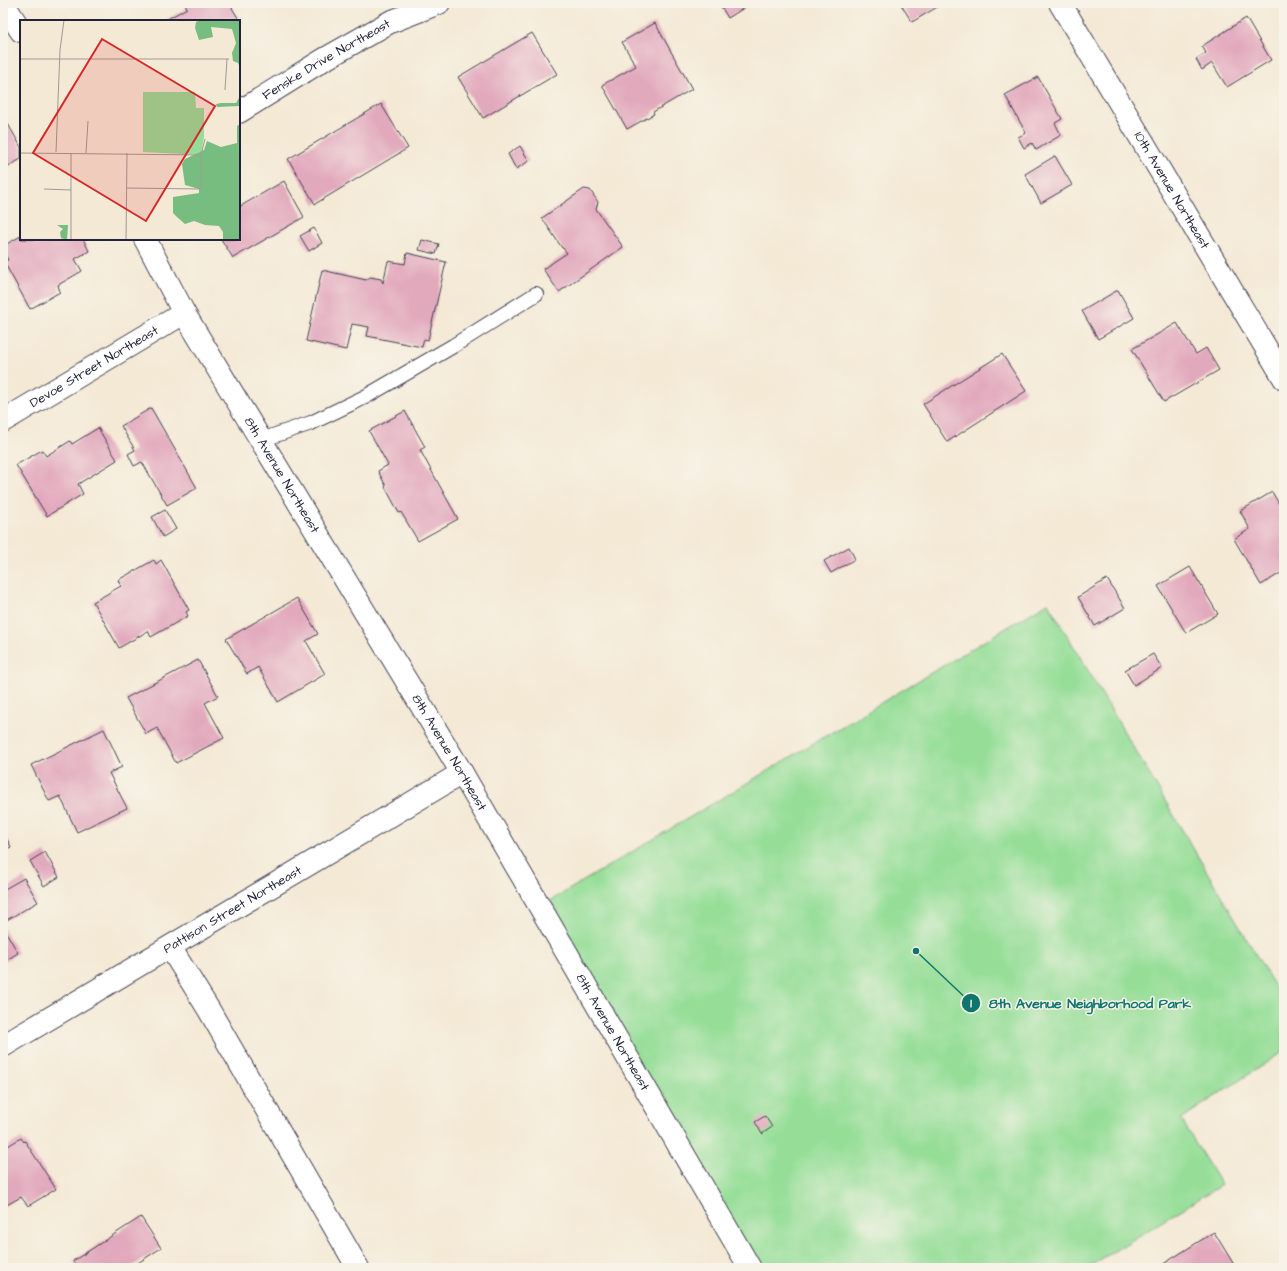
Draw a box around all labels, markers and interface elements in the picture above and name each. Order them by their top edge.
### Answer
street label: Fenske Drive Northeast [259,14,394,104]
inset map [20,20,240,240]
street label: 10th Avenue Northeast [1130,128,1214,253]
street label: Devoe Street Northeast [26,321,162,412]
street label: 8th Avenue Northeast [240,414,324,537]
street label: 8th Avenue Northeast [408,691,491,815]
street label: Pattison Street Northeast [160,861,306,958]
street label: 8th Avenue Northeast [572,970,654,1095]
callout: 8th Avenue Neighborhood Park [961,990,1199,1016]
text: 8th Avenue Neighborhood Park [989,994,1192,1015]
text: 1 [970,995,972,1012]

